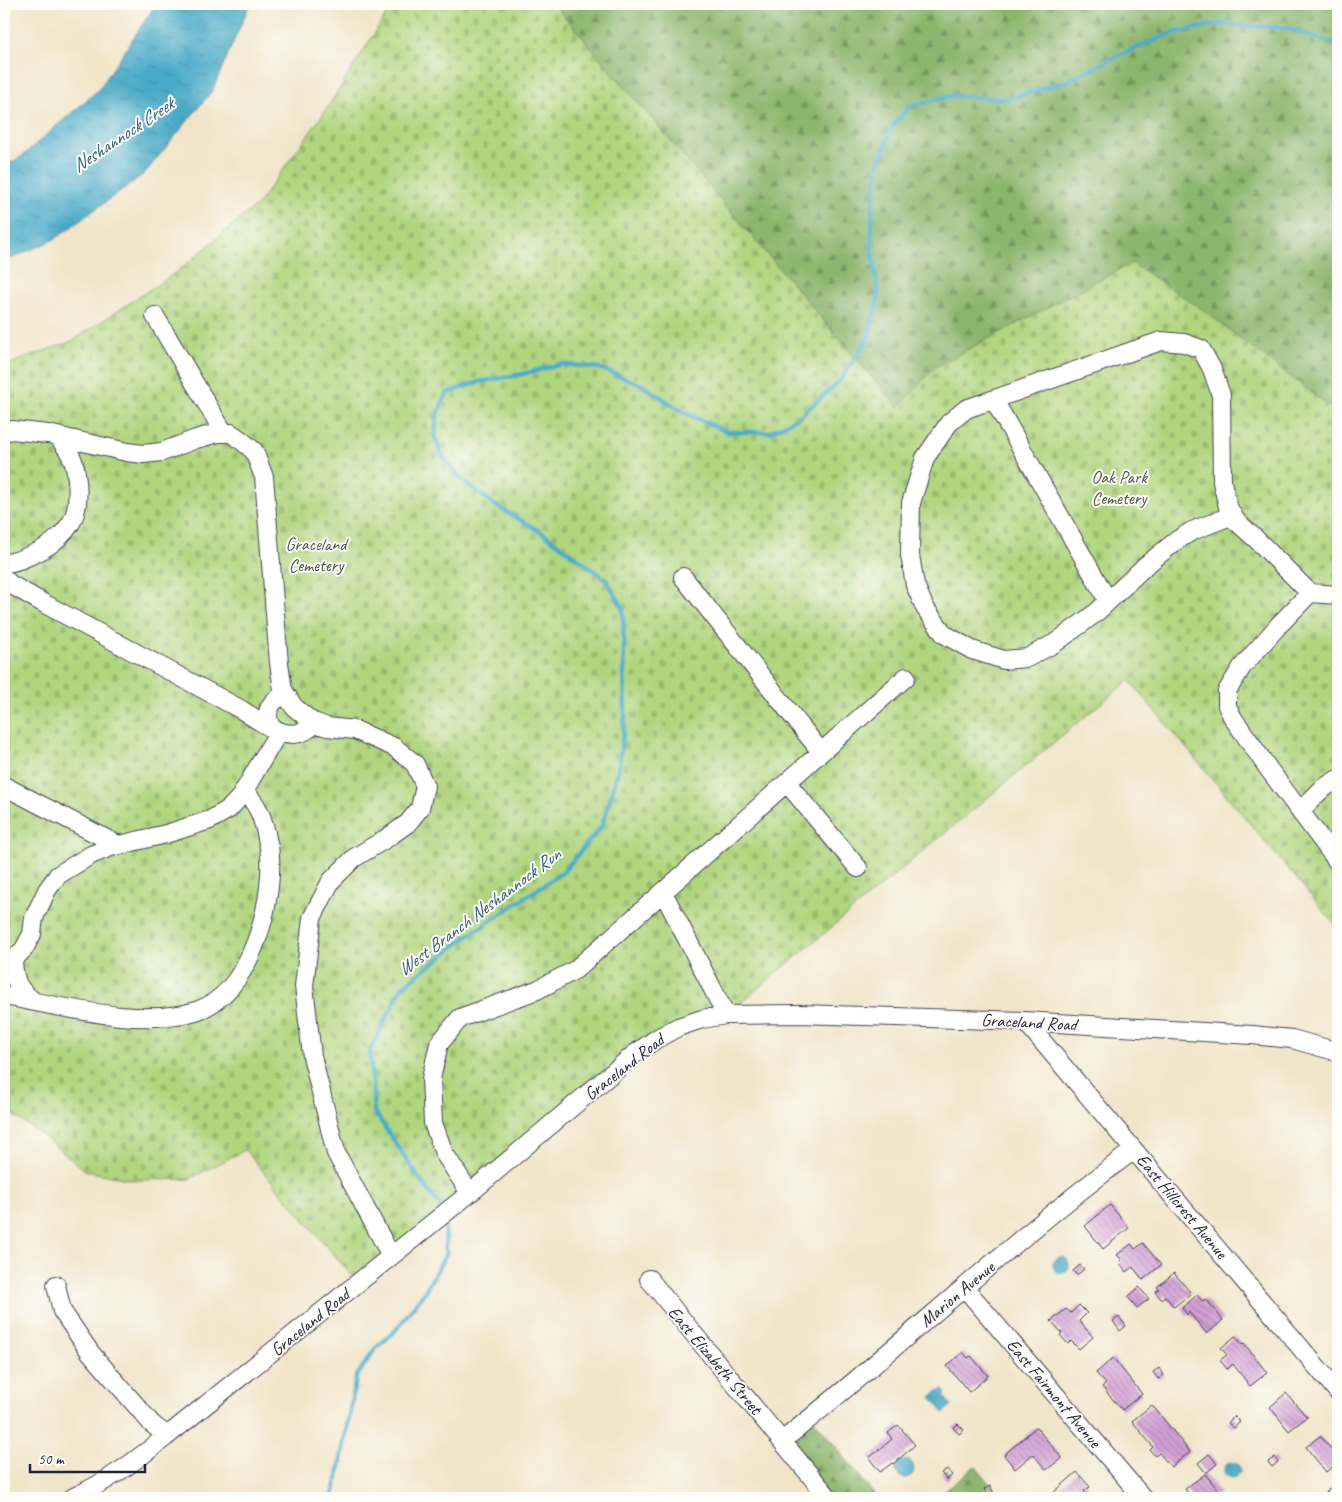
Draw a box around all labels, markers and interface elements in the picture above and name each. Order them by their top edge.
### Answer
water label: Neshannock Creek [68,90,181,178]
park label: Oak Park Cemetery [1091,466,1148,509]
park label: Graceland Cemetery [286,533,349,576]
water label: West Branch Neshannock Run [393,842,567,981]
street label: Graceland Road [981,1009,1080,1036]
street label: Graceland Road [580,1027,671,1105]
street label: East Hillcrest Avenue [1132,1149,1233,1264]
street label: Marion Avenue [915,1256,1000,1332]
street label: Graceland Road [266,1282,356,1361]
street label: East Elizabeth Street [663,1302,768,1420]
street label: East Fairmont Avenue [1002,1334,1107,1453]
scale bar [30,1442,145,1474]
text: 50 m [38,1450,65,1469]

